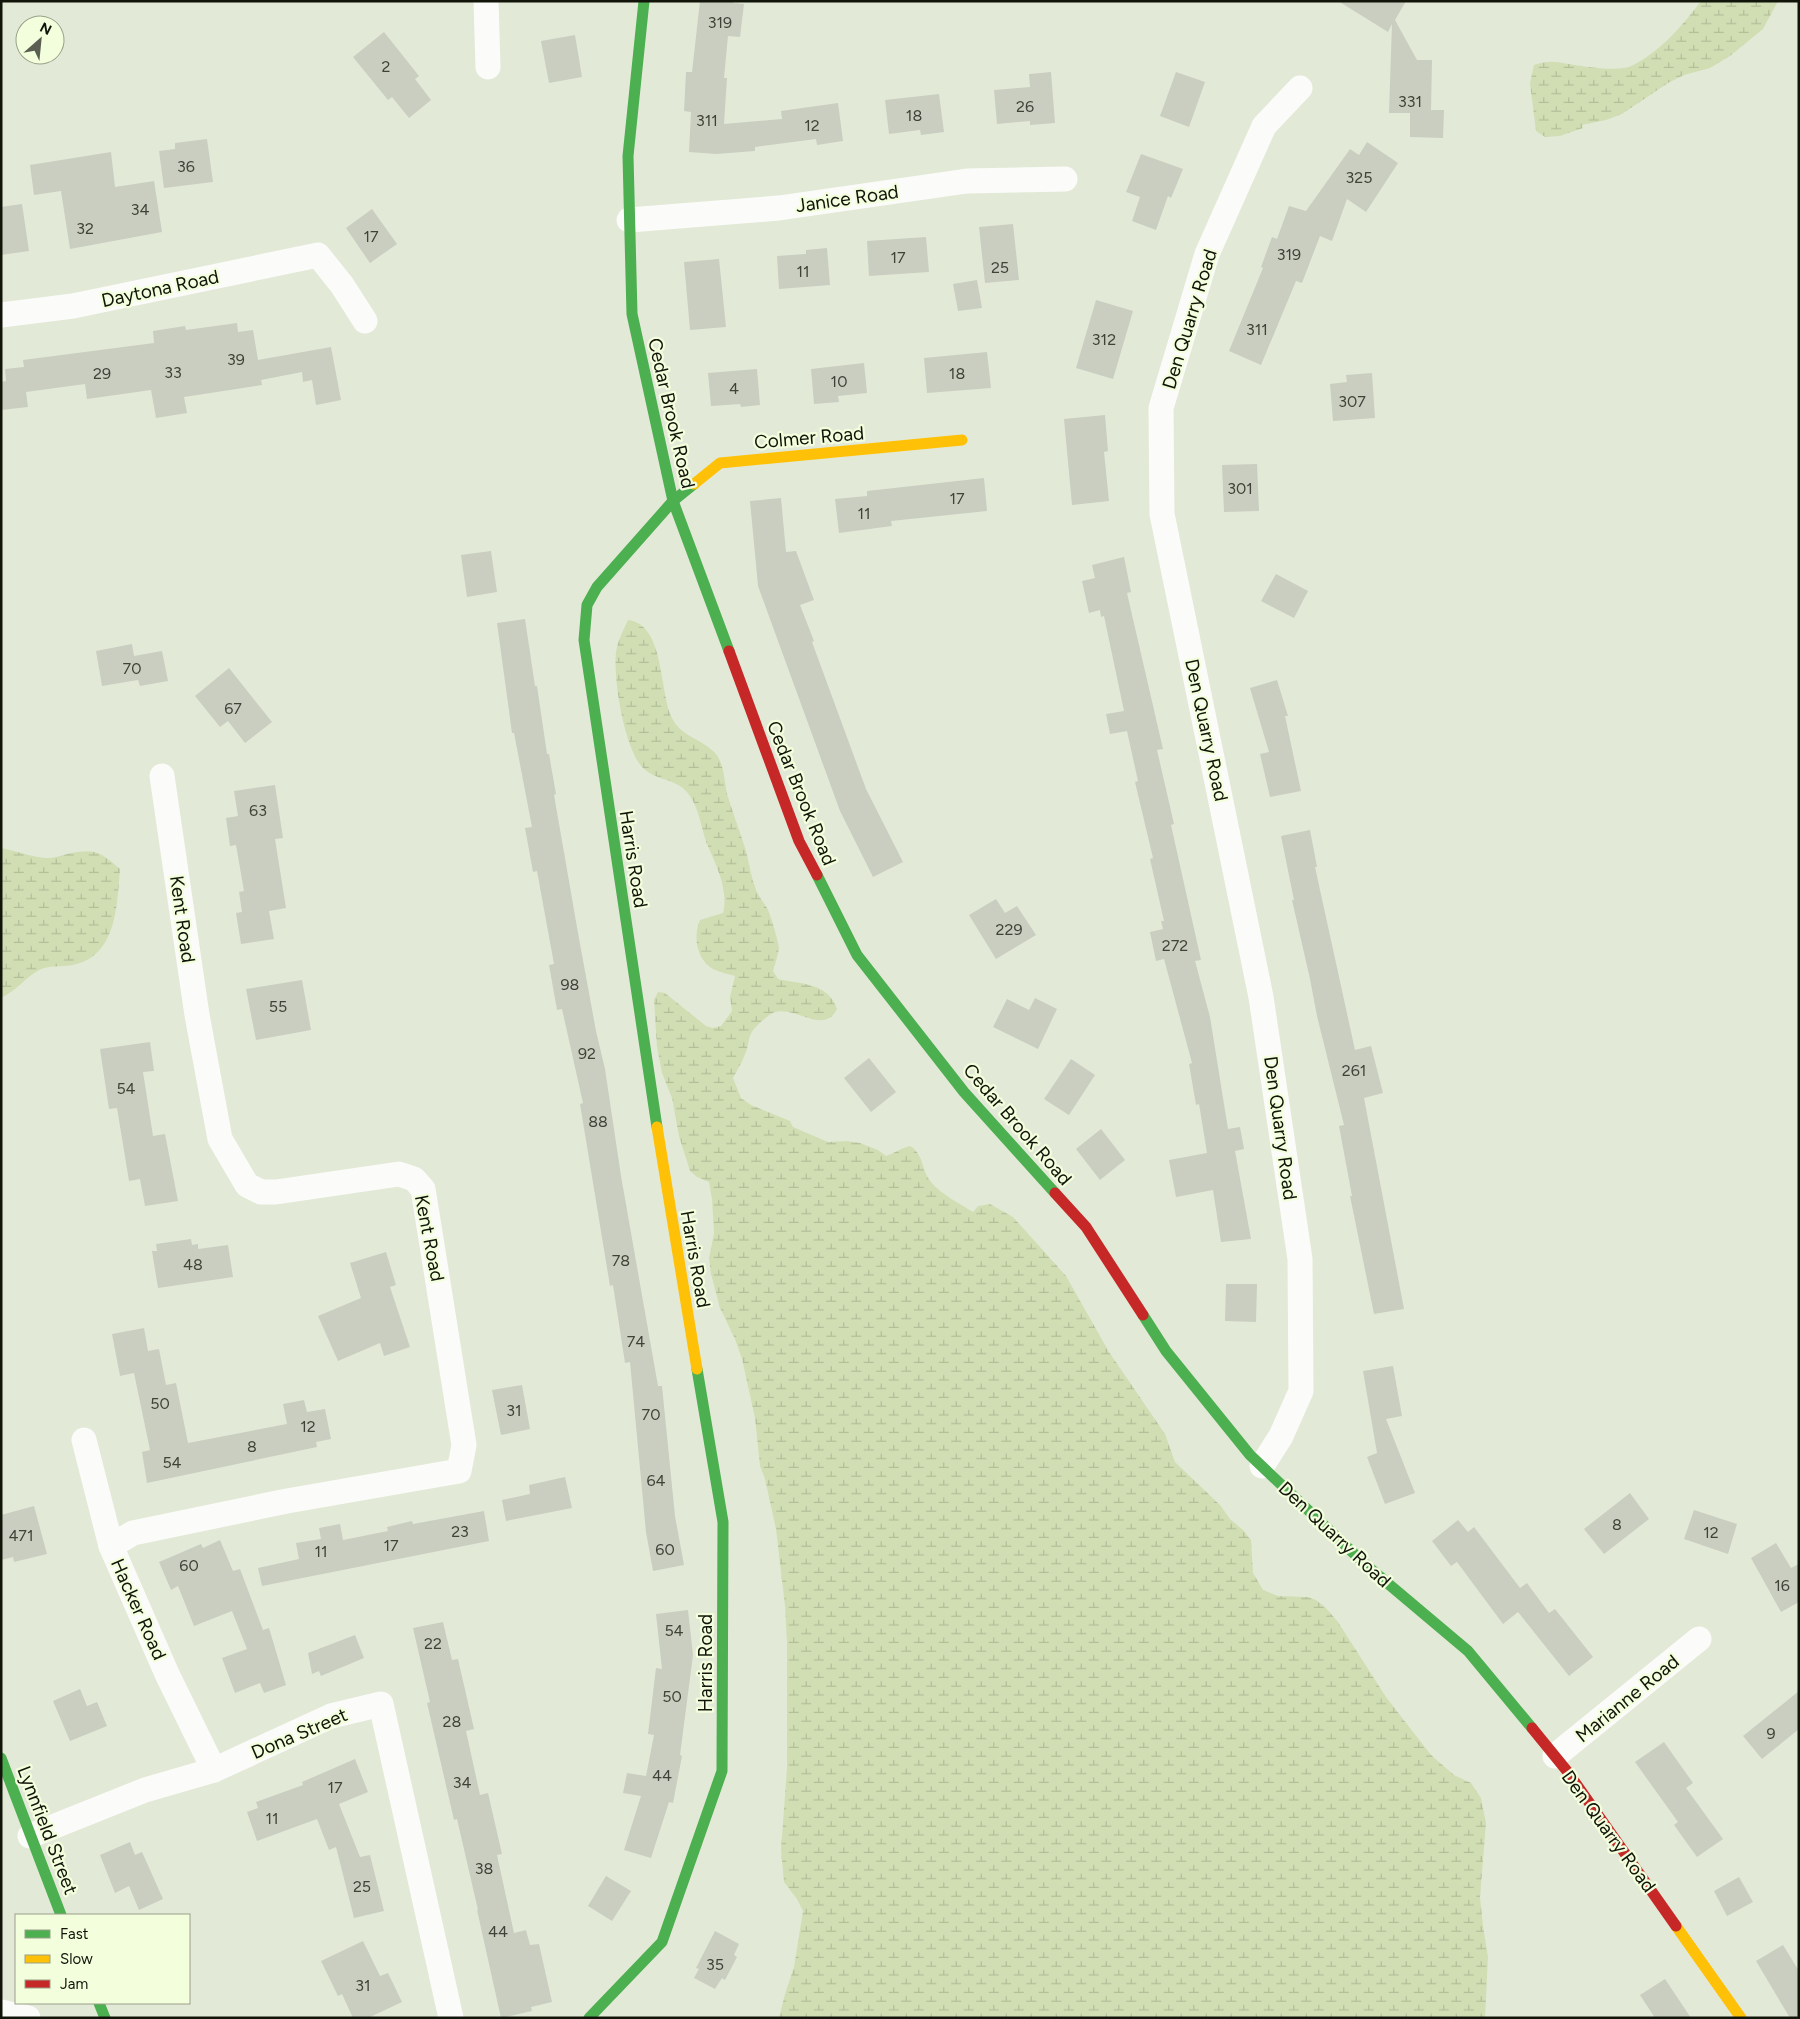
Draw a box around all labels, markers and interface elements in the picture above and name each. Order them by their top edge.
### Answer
house number: 319 [708,13,732,32]
north arrow [15,15,65,65]
text: N [37,19,54,39]
house number: 2 [382,57,390,76]
house number: 331 [1398,92,1422,111]
house number: 26 [1016,97,1034,116]
house number: 18 [906,106,922,125]
house number: 311 [696,111,718,130]
house number: 12 [804,116,820,135]
house number: 36 [177,157,195,176]
house number: 325 [1346,168,1372,187]
street label: Janice Road [794,180,900,217]
house number: 34 [131,200,149,219]
house number: 32 [76,219,94,238]
house number: 17 [363,227,379,246]
house number: 319 [1277,245,1301,264]
street label: Den Quarry Road [1157,246,1222,392]
house number: 17 [890,248,906,267]
house number: 25 [991,258,1009,277]
house number: 11 [796,262,810,281]
street label: Daytona Road [99,265,221,312]
house number: 311 [1246,320,1268,339]
house number: 312 [1092,330,1116,349]
street label: Cedar Brook Road [643,336,700,491]
house number: 39 [227,350,245,369]
house number: 33 [164,363,182,382]
house number: 29 [93,364,111,383]
house number: 18 [949,364,965,383]
house number: 10 [831,372,847,391]
house number: 4 [729,379,739,398]
house number: 307 [1338,392,1366,411]
street label: Colmer Road [753,421,865,454]
house number: 301 [1227,479,1253,498]
house number: 17 [949,489,965,508]
house number: 11 [857,504,871,523]
street label: Den Quarry Road [1180,657,1233,803]
house number: 70 [123,659,141,678]
house number: 67 [224,699,242,718]
street label: Cedar Brook Road [762,718,841,869]
house number: 63 [249,801,267,820]
street label: Harris Road [614,809,653,910]
street label: Kent Road [165,874,200,964]
house number: 229 [996,920,1022,939]
house number: 272 [1162,936,1188,955]
house number: 98 [561,975,579,994]
house number: 55 [269,997,287,1016]
house number: 92 [578,1044,596,1063]
street label: Den Quarry Road [1259,1055,1302,1202]
street label: Cedar Brook Road [959,1059,1077,1190]
house number: 261 [1342,1061,1366,1080]
house number: 54 [116,1079,136,1098]
house number: 88 [588,1112,608,1131]
street label: Kent Road [410,1193,449,1283]
street label: Harris Road [676,1209,715,1310]
house number: 78 [612,1251,630,1270]
house number: 48 [183,1255,203,1274]
house number: 74 [627,1332,645,1351]
house number: 50 [150,1394,170,1413]
house number: 31 [506,1401,522,1420]
house number: 70 [642,1405,660,1424]
house number: 12 [300,1417,316,1436]
house number: 8 [247,1437,257,1456]
house number: 54 [162,1453,182,1472]
house number: 64 [647,1471,666,1490]
street label: Den Quarry Road [1274,1476,1396,1592]
house number: 8 [1612,1515,1622,1534]
house number: 23 [451,1522,469,1541]
house number: 12 [1703,1523,1719,1542]
house number: 471 [8,1526,34,1545]
house number: 17 [383,1536,399,1555]
house number: 60 [655,1540,675,1559]
house number: 11 [314,1542,328,1561]
street label: Hacker Road [106,1555,171,1663]
house number: 60 [179,1556,199,1575]
house number: 16 [1774,1576,1790,1595]
street label: Harris Road [694,1614,717,1712]
house number: 54 [664,1621,684,1640]
house number: 22 [424,1634,442,1653]
street label: Marianne Road [1571,1650,1684,1747]
house number: 50 [662,1687,682,1706]
street label: Dona Street [248,1703,351,1764]
house number: 28 [443,1712,461,1731]
house number: 9 [1766,1724,1776,1743]
street label: Lynnfield Street [12,1763,83,1898]
house number: 44 [652,1766,672,1785]
street label: Den Quarry Road [1557,1766,1661,1897]
house number: 34 [453,1773,471,1792]
house number: 17 [327,1778,343,1797]
house number: 11 [265,1809,279,1828]
house number: 38 [475,1859,493,1878]
house number: 25 [353,1877,371,1896]
legend [15,1914,190,2004]
house number: 44 [488,1922,508,1941]
text: Fast [60,1925,89,1943]
text: Slow [60,1950,93,1968]
house number: 35 [706,1955,724,1974]
text: Jam [60,1975,88,1993]
house number: 31 [355,1976,371,1995]

